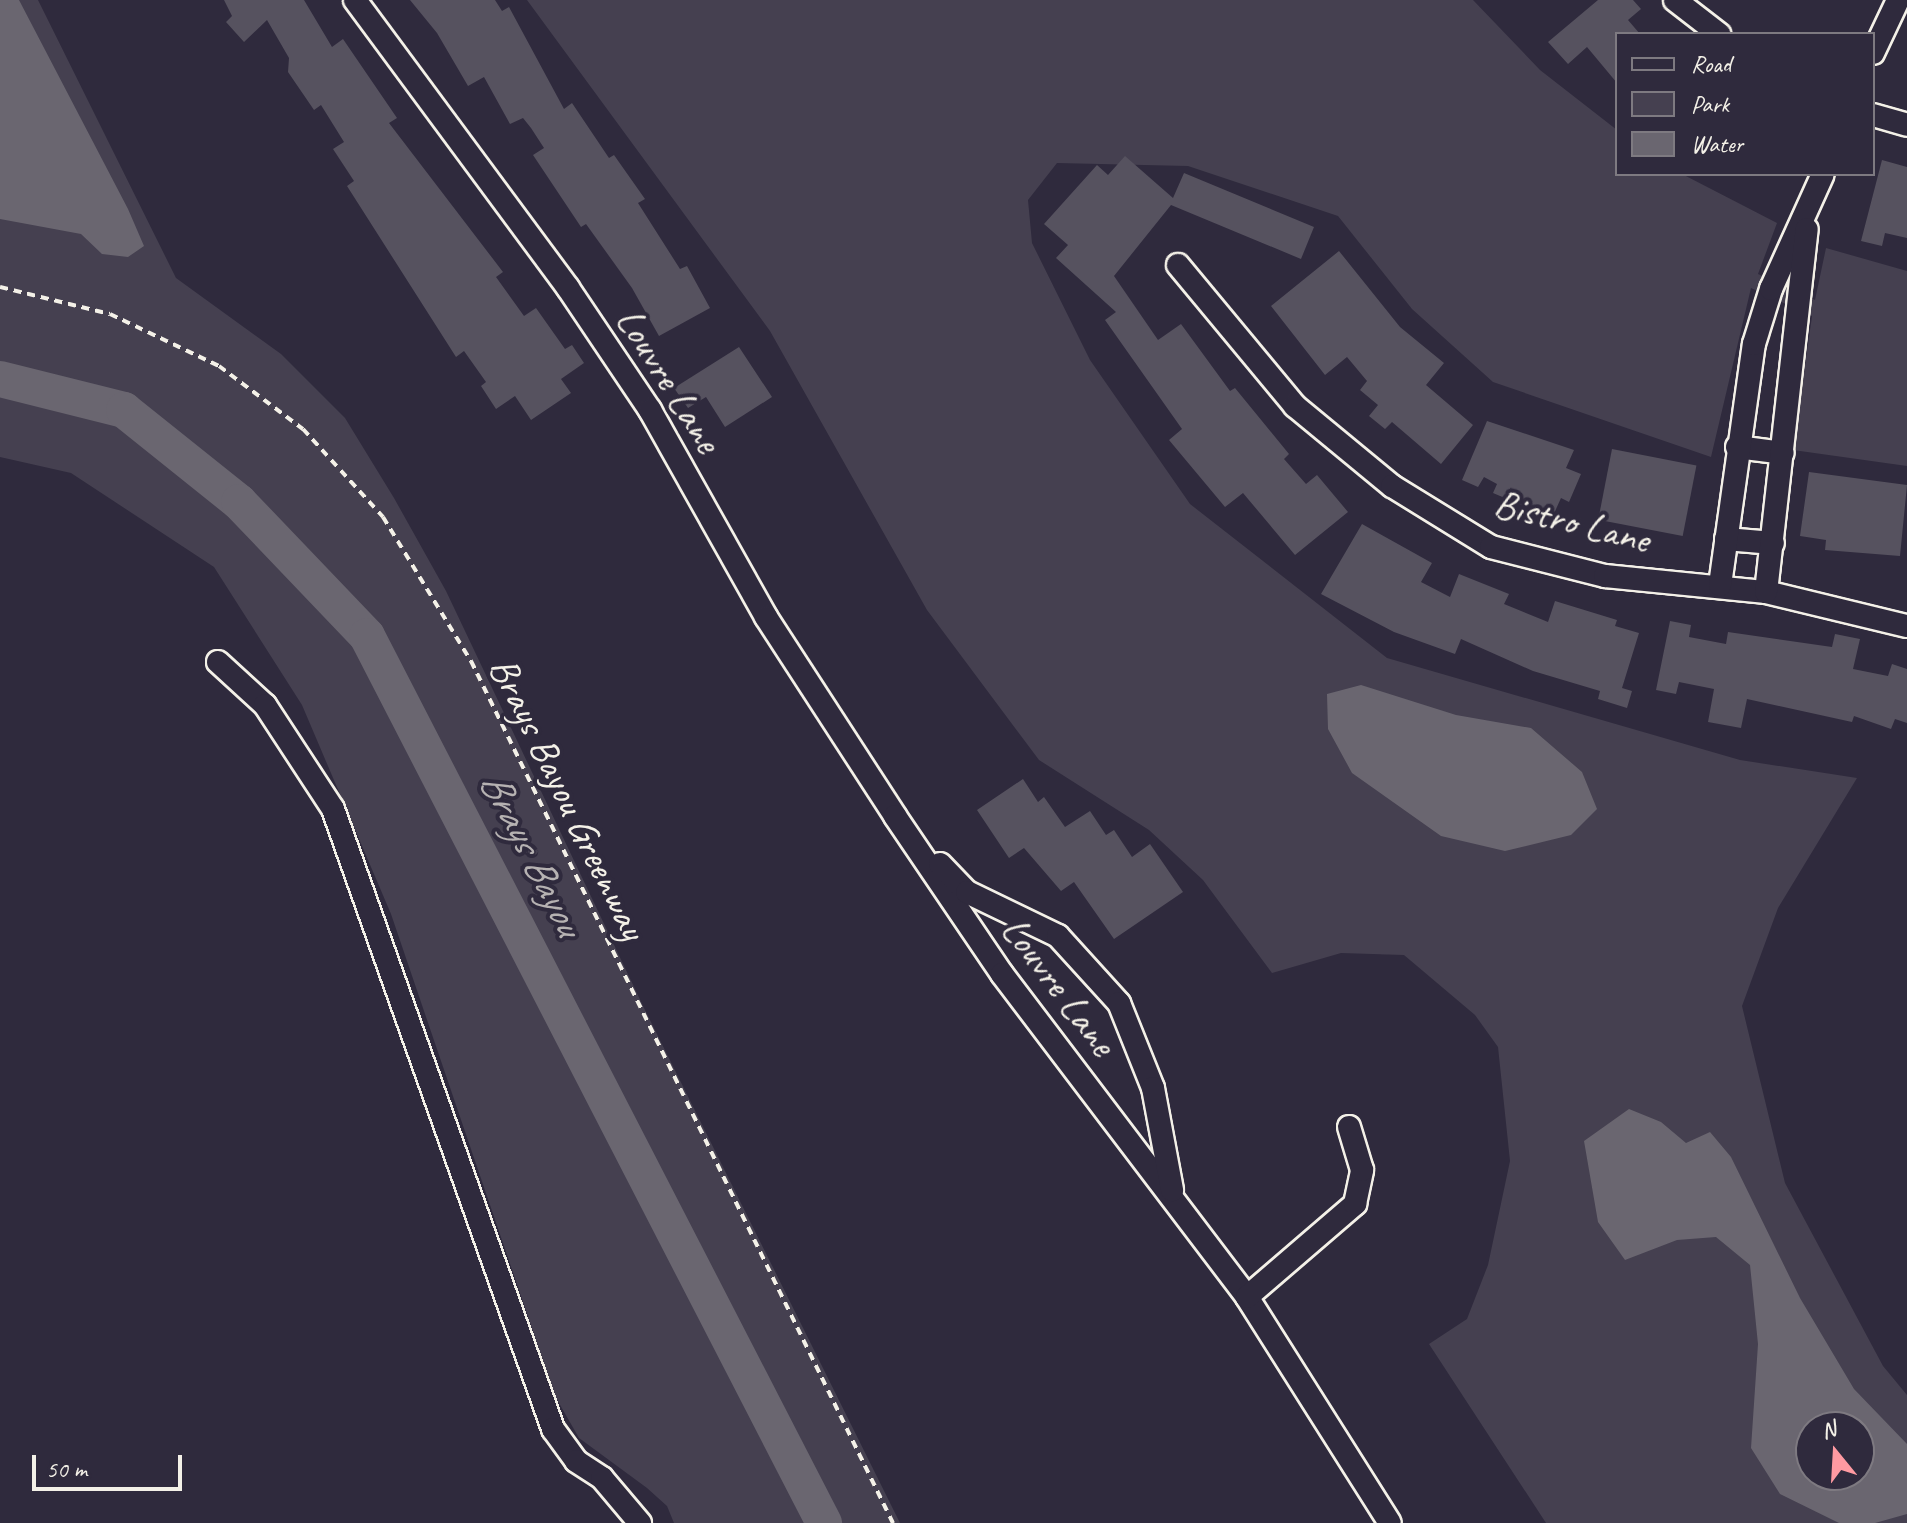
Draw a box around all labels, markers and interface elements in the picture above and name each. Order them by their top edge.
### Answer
legend [1615,32,1875,176]
text: Road [1691,49,1731,79]
text: Park [1691,89,1729,119]
text: Water [1691,129,1743,159]
street label: Louvre Lane [606,299,732,461]
street label: Bistro Lane [1489,478,1655,564]
street label: Brays Bayou Greenway [479,649,657,947]
water label: Brays Bayou [468,762,594,944]
street label: Louvre Lane [991,907,1127,1065]
north arrow [1795,1411,1875,1491]
text: N [1817,1415,1839,1445]
scale bar [36,1439,186,1489]
text: 50 m [46,1454,87,1484]

